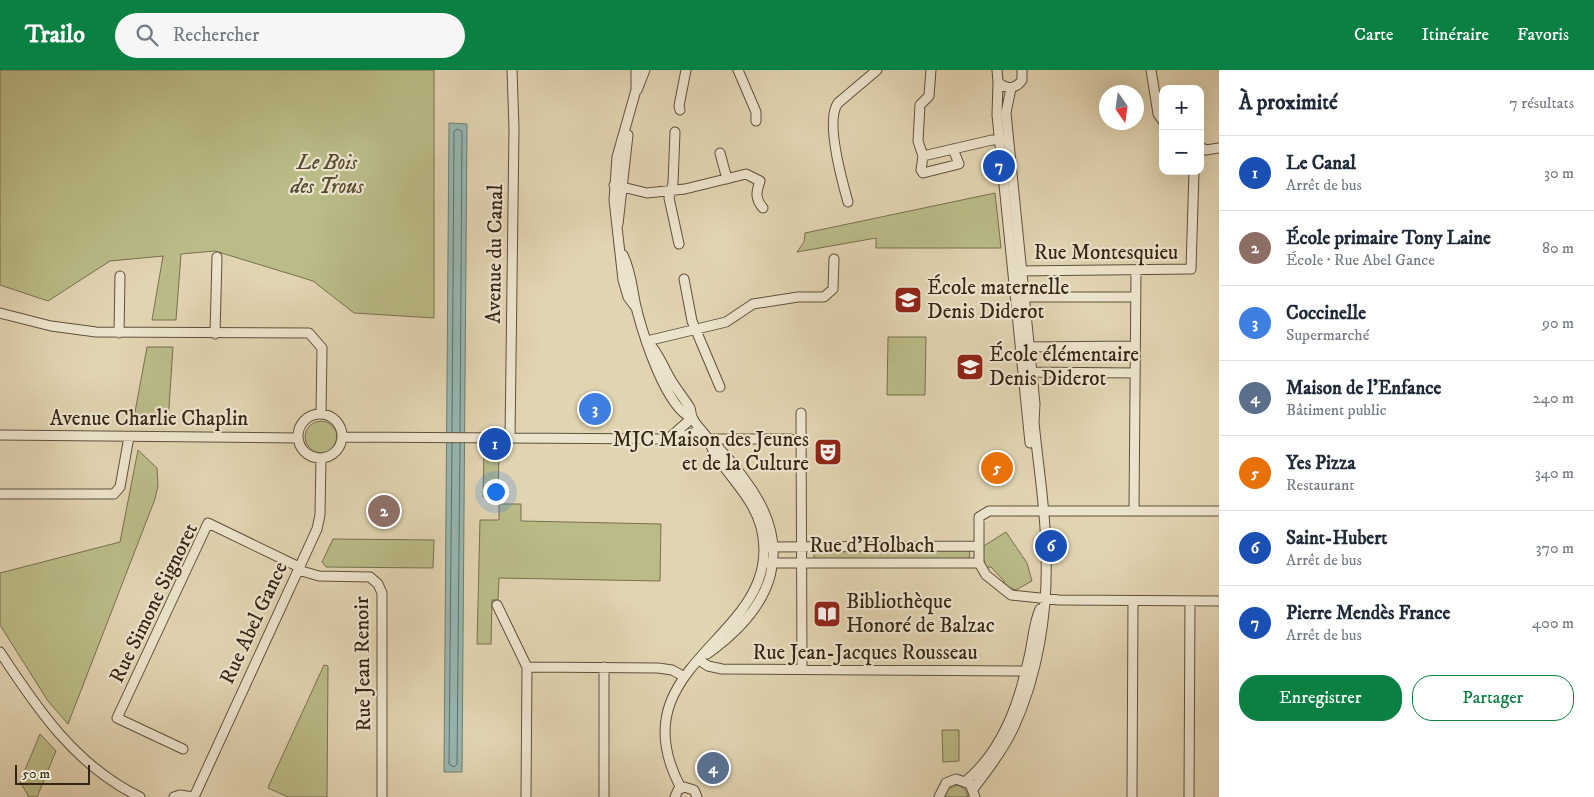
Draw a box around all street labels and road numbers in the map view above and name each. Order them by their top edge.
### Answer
street label: Avenue du Canal [481,183,509,324]
street label: Rue Montesquieu [1034,240,1178,266]
street label: Avenue Charlie Chaplin [50,406,248,432]
street label: Rue Simone Signoret [104,519,204,687]
street label: Rue d'Holbach [809,533,935,559]
street label: Rue Abel Gance [214,557,294,688]
street label: Rue Jean Renoir [349,596,377,732]
street label: Rue Jean-Jacques Rousseau [752,640,978,666]

